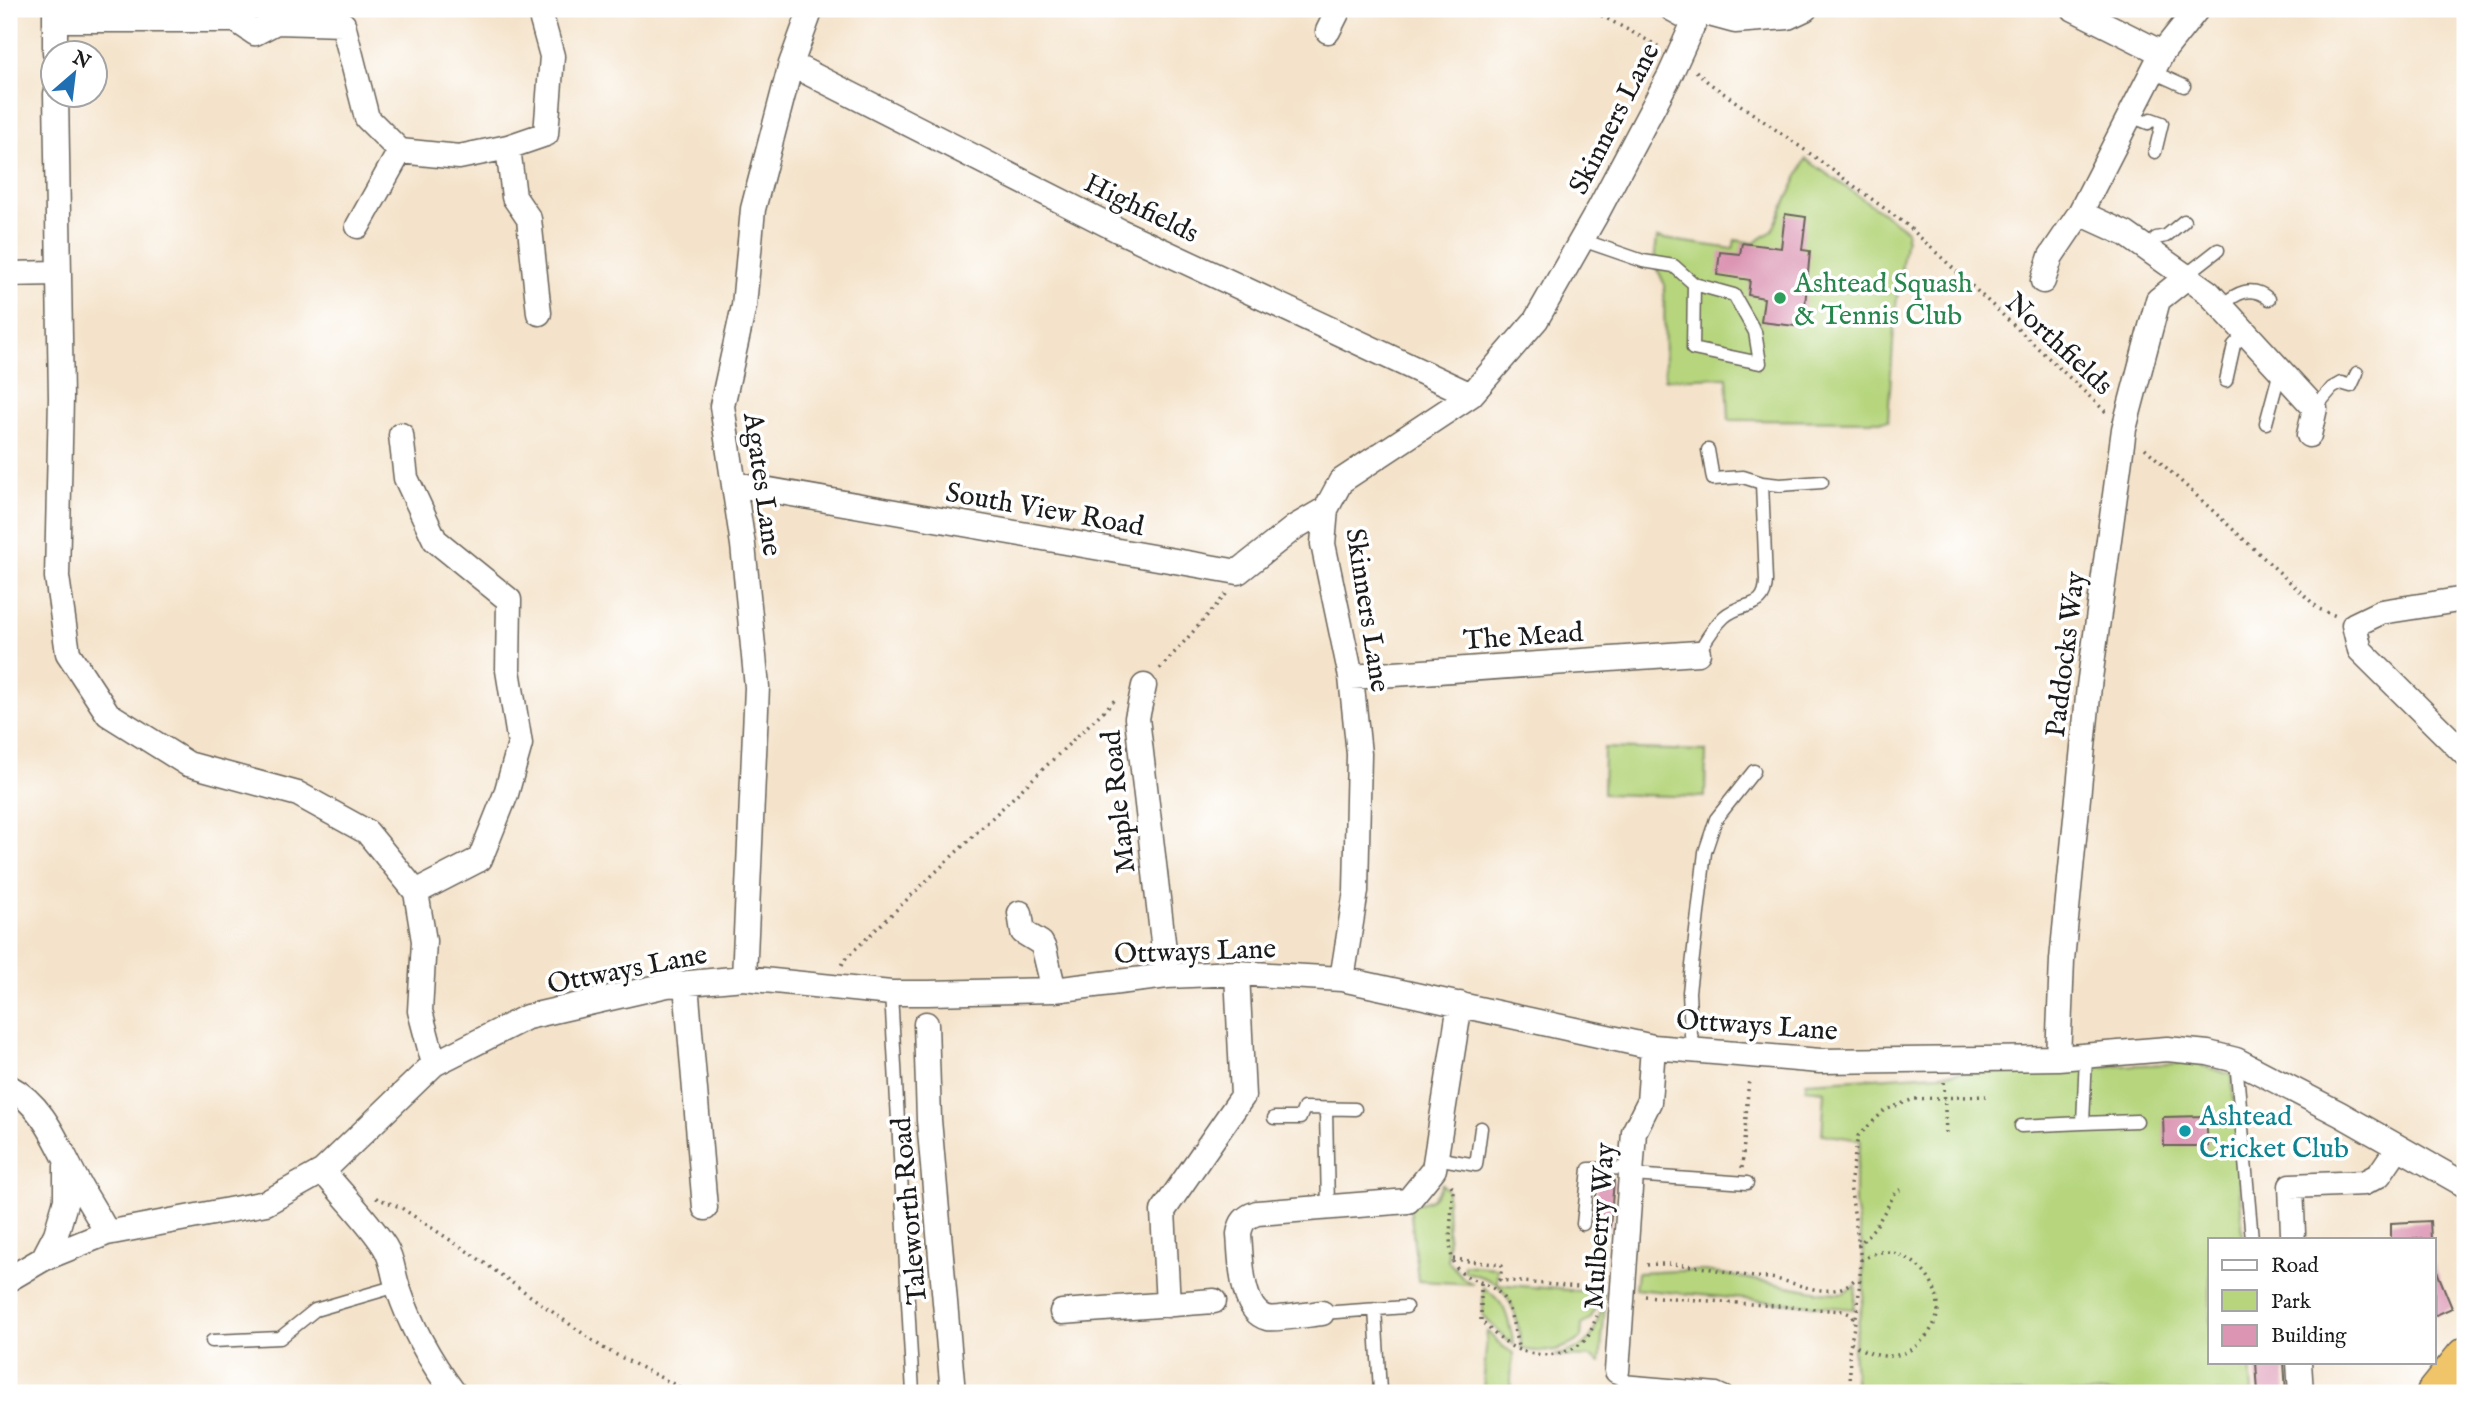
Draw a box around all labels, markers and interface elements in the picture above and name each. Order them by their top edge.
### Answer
street label: Skinners Lane [1562,37,1668,201]
north arrow [38,38,108,108]
text: N [67,46,94,75]
street label: Highfields [1078,167,1204,252]
place label: Ashtead Squash & Tennis Club [1793,267,1973,334]
street label: Northfields [1997,286,2120,404]
marker: Ashtead Squash & Tennis Club [1772,290,1788,306]
street label: Agates Lane [734,409,789,558]
street label: South View Road [943,476,1147,545]
street label: Skinners Lane [1336,526,1397,695]
street label: Paddocks Way [2039,569,2094,739]
street label: The Mead [1462,616,1584,659]
street label: Maple Road [1095,729,1144,875]
street label: Ottways Lane [1113,932,1277,973]
street label: Ottways Lane [545,938,711,1003]
street label: Ottways Lane [1675,1003,1839,1050]
place label: Ashtead Cricket Club [2198,1100,2349,1167]
street label: Taleworth Road [885,1115,936,1306]
marker: Ashtead Cricket Club [2177,1123,2193,1139]
street label: Mulberry Way [1577,1141,1624,1311]
legend [2208,1238,2436,1364]
text: Road [2271,1253,2319,1280]
text: Park [2271,1289,2312,1316]
text: Building [2271,1323,2347,1350]

